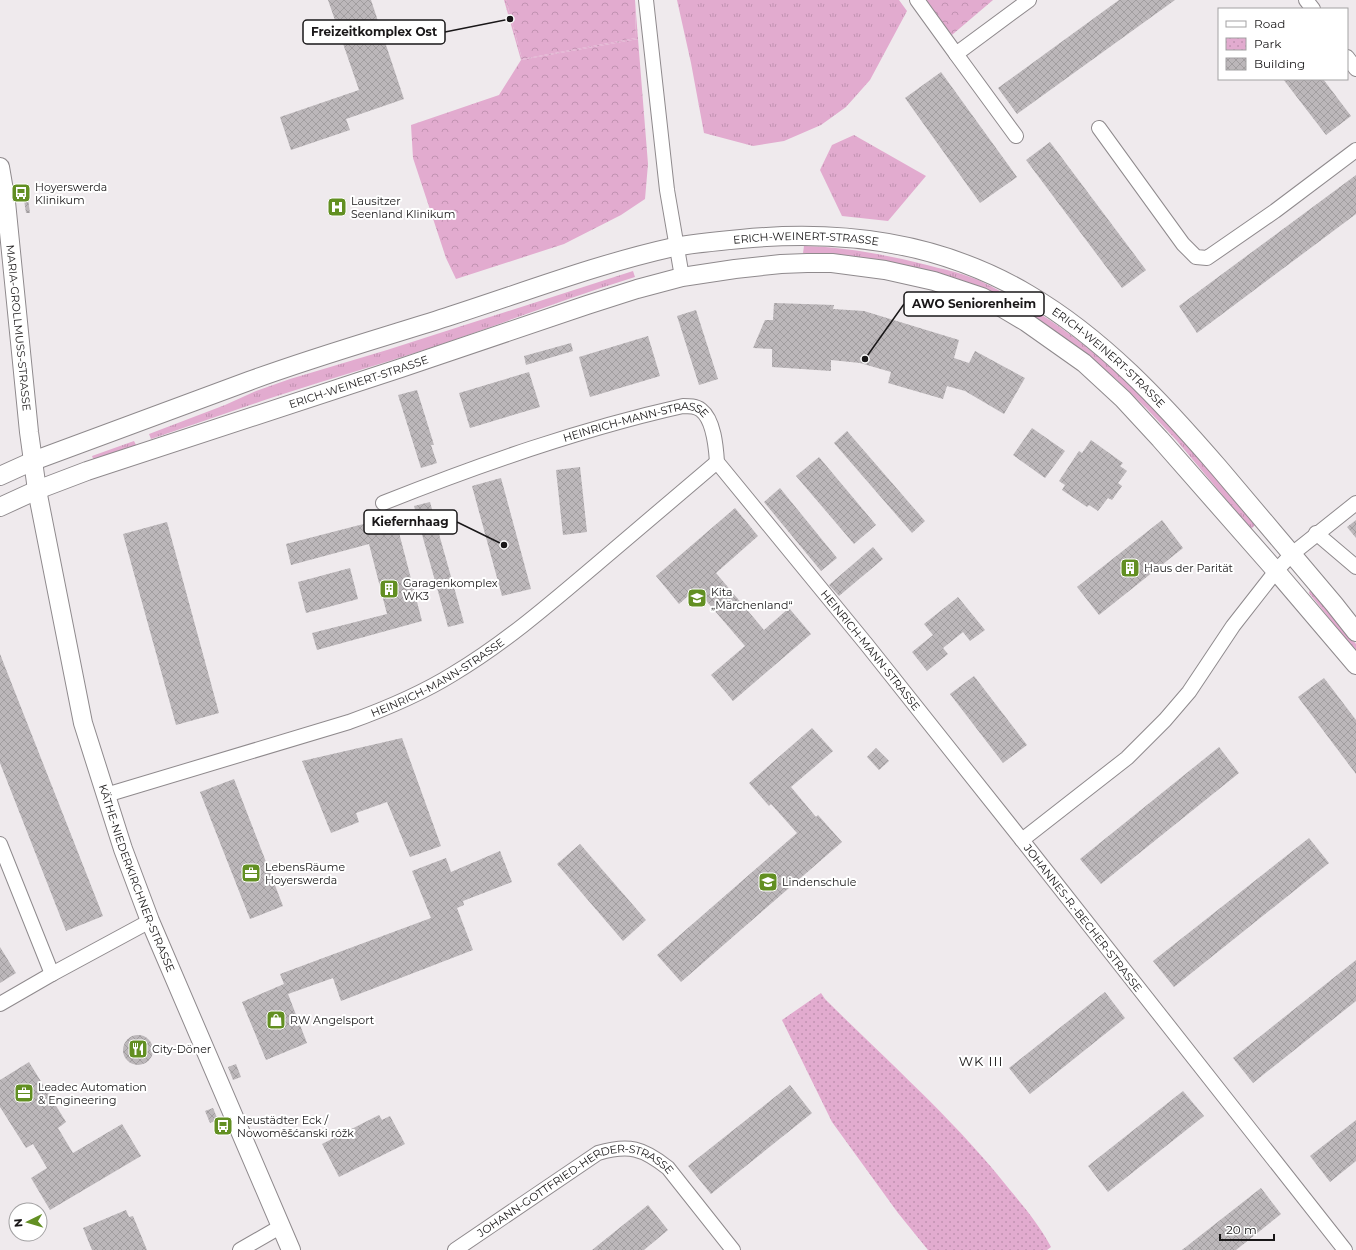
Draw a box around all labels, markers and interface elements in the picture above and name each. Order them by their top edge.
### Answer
legend [1218,8,1348,80]
text: Road [1254,16,1285,31]
callout: Freizeitkomplex Ost [303,20,445,44]
text: Freizeitkomplex Ost [311,24,438,39]
text: Park [1254,36,1282,51]
text: Building [1254,56,1305,71]
place label: Hoyerswerda Klinikum [35,180,107,207]
bus stop icon: Hoyerswerda Klinikum [10,182,32,204]
place label: Lausitzer Seenland Klinikum [351,194,455,221]
hospital icon: Lausitzer Seenland Klinikum [326,196,348,218]
street label: ERICH-WEINERT-STRASSE [733,229,880,248]
street label: MARIA-GROLLMUSS-STRASSE [3,244,34,412]
callout: AWO Seniorenheim [904,292,1044,316]
text: AWO Seniorenheim [911,296,1036,311]
street label: ERICH-WEINERT-STRASSE [1049,304,1168,411]
street label: ERICH-WEINERT-STRASSE [287,352,430,411]
street label: HEINRICH-MANN-STRASSE [561,399,712,445]
callout: Kiefernhaag [364,510,457,534]
text: Kiefernhaag [371,514,449,529]
building icon: Haus der Parität [1119,557,1141,579]
place label: Haus der Parität [1144,561,1234,575]
place label: Garagenkomplex WK3 [403,576,498,603]
building icon: Garagenkomplex WK3 [378,578,400,600]
place label: Kita „Märchenland“ [711,585,793,612]
school or university icon: Kita „Märchenland“ [686,587,708,609]
street label: HEINRICH-MANN-STRASSE [818,587,923,713]
street label: HEINRICH-MANN-STRASSE [369,635,507,720]
street label: KÄTHE-NIEDERKIRCHNER-STRASSE [96,782,178,974]
street label: JOHANNES-R.-BECHER-STRASSE [1020,840,1145,995]
place label: LebensRäume Hoyerswerda [265,860,345,887]
office icon: LebensRäume Hoyerswerda [240,862,262,884]
school or university icon: Lindenschule [757,871,779,893]
place label: Lindenschule [782,875,857,889]
shop icon: RW Angelsport [265,1009,287,1031]
place label: RW Angelsport [290,1013,375,1027]
restaurant icon: City-Döner [127,1038,149,1060]
place label: City-Döner [152,1042,211,1056]
district label: WK III [959,1053,1003,1069]
place label: Leadec Automation & Engineering [38,1080,147,1107]
office icon: Leadec Automation & Engineering [13,1082,35,1104]
place label: Neustädter Eck / Nowoměšćanski róžk [237,1113,354,1140]
bus stop icon: Neustädter Eck / Nowoměšćanski róžk [212,1115,234,1137]
street label: JOHANN-GOTTFRIED-HERDER-STRASSE [474,1141,677,1241]
north arrow [8,1202,48,1242]
scale bar [1220,1216,1274,1242]
text: N [11,1218,25,1228]
text: 20 m [1226,1222,1257,1237]

